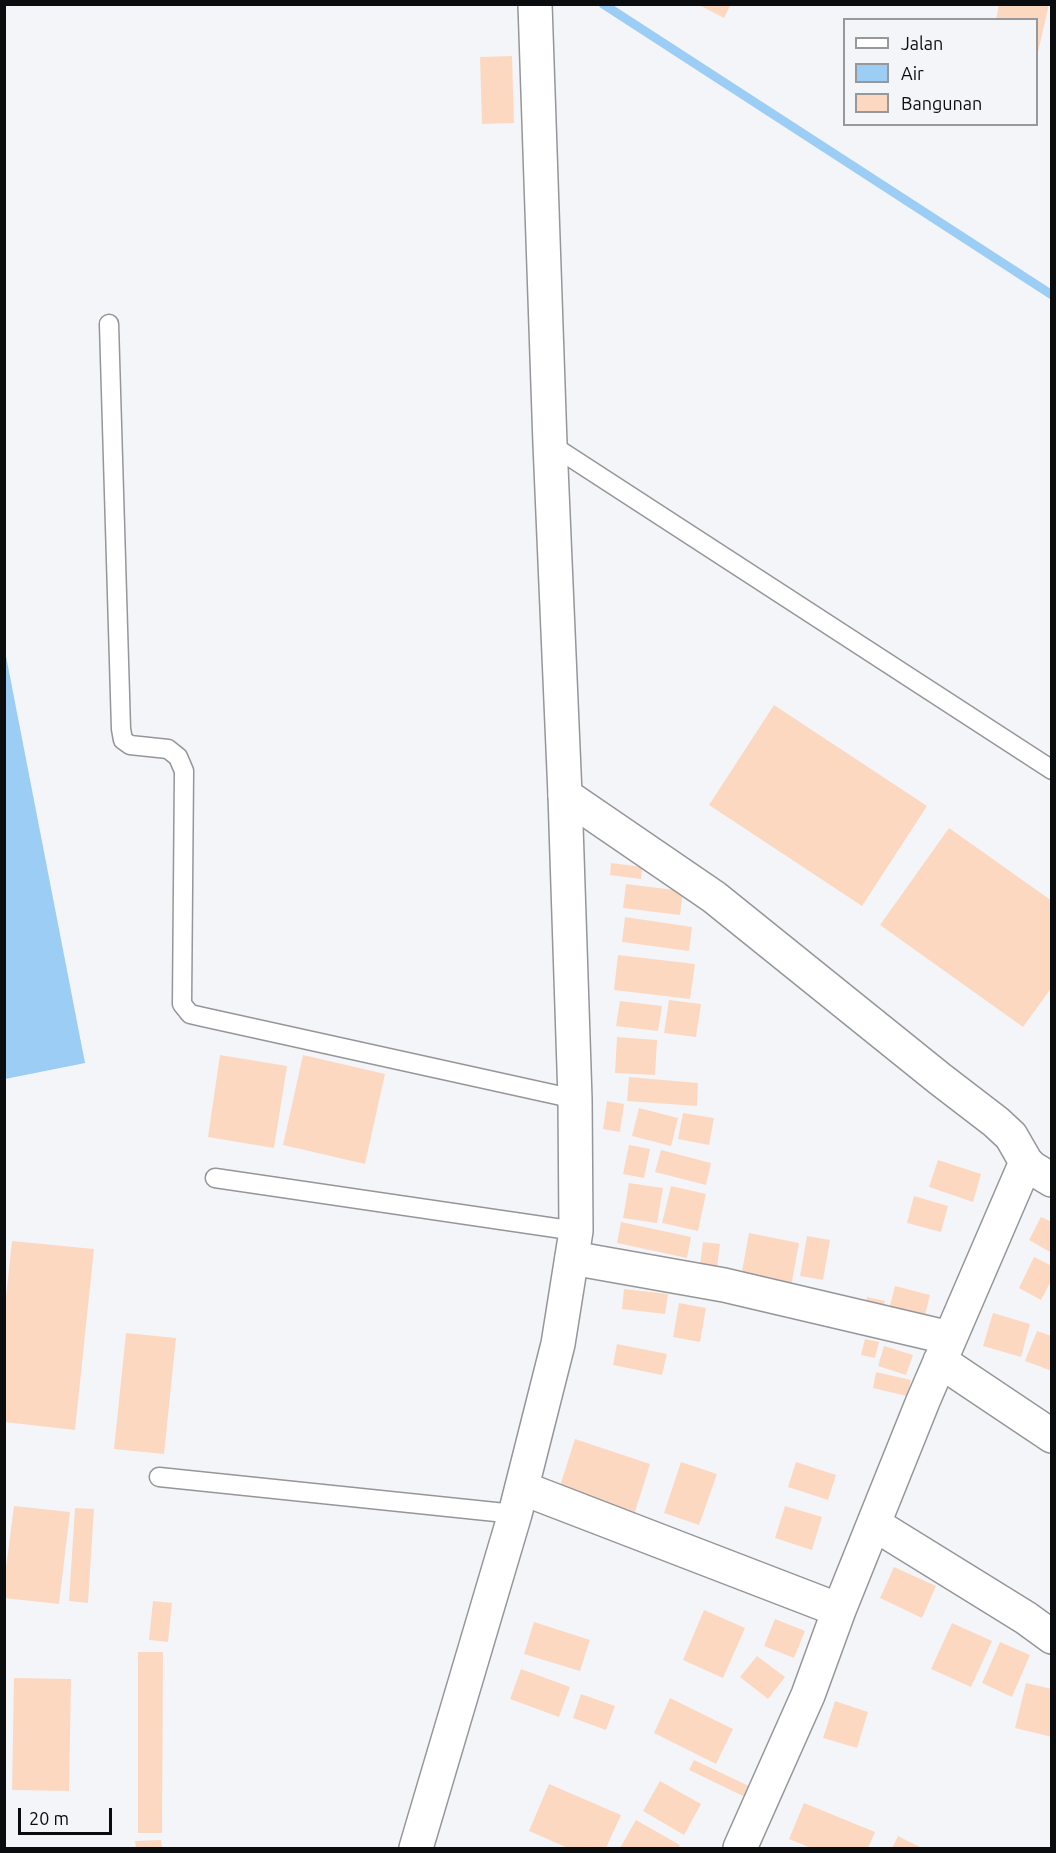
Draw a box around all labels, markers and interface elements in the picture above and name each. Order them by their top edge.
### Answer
legend [843,18,1038,126]
text: Jalan [901,33,943,53]
text: Air [901,63,924,83]
text: Bangunan [901,93,982,113]
scale bar [21,1796,116,1834]
text: 20 m [29,1808,69,1828]

